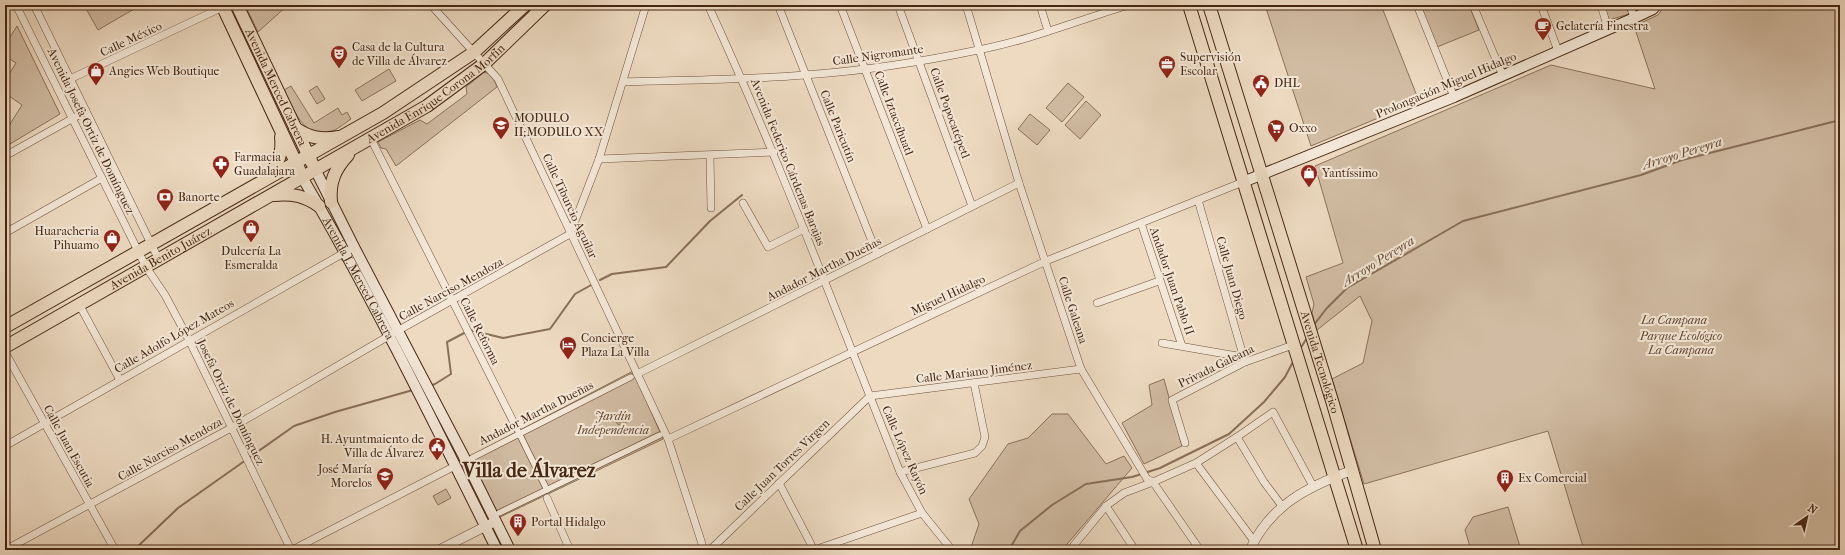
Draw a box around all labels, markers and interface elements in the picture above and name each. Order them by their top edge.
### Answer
cafe icon: Gelatería Finestra [1533,16,1553,41]
street label: Calle México [98,19,164,59]
place label: Gelatería Finestra [1556,19,1649,33]
street label: Avenida Merced Cabrera [242,25,310,148]
place label: Casa de la Cultura de Villa de Álvarez [352,40,448,68]
street label: Avenida Enrique Corona Morfín [363,41,508,147]
street label: Calle Nigromante [832,42,924,68]
theatre icon: Casa de la Cultura de Villa de Álvarez [329,44,349,69]
street label: Avenida Josefa Ortiz de Domínguez [44,45,138,217]
street label: Prolongación Miguel Hidalgo [1374,49,1518,121]
place label: Supervisión Escolar [1180,50,1241,78]
office icon: Supervisión Escolar [1157,54,1177,79]
shop icon: Angies Web Boutique [86,61,106,86]
place label: Angies Web Boutique [108,64,220,78]
street label: Calle Popocatépetl [927,66,973,161]
street label: Calle Iztaccíhuatl [871,69,917,158]
public building icon: DHL [1251,73,1271,98]
street label: Avenida Federico Cárdenas Barajas [748,75,828,248]
place label: DHL [1274,76,1300,90]
street label: Calle Paricutín [817,88,859,164]
place label: MODULO II;MODULO XX [514,111,604,139]
school or university icon: MODULO II;MODULO XX [491,115,511,140]
supermarket icon: Oxxo [1266,118,1286,143]
place label: Oxxo [1289,121,1317,135]
water label: Arroyo Pereyra [1639,134,1724,173]
place label: Farmacia Guadalajara [234,150,296,178]
street label: Calle Tiburcio Aguilar [540,151,601,262]
pharmacy icon: Farmacia Guadalajara [211,154,231,179]
shop icon: Yantíssimo [1299,163,1319,188]
place label: Yantíssimo [1321,166,1378,180]
bank icon: Banorte [155,187,175,212]
place label: Banorte [178,190,220,204]
street label: Avenida J. Merced Cabrera [319,214,397,342]
shop icon: Dulcería La Esmeralda [241,218,261,243]
street label: Avenida Benito Juárez [106,223,214,293]
place label: Huaracheria Pihuamo [35,224,99,252]
street label: Andador Juan Pablo II [1147,224,1197,337]
shop icon: Huaracheria Pihuamo [102,228,122,253]
water label: Arroyo Pereyra [1337,233,1417,290]
street label: Andador Martha Dueñas [764,234,884,304]
street label: Calle Juan Diego [1213,235,1251,321]
place label: Dulcería La Esmeralda [221,244,281,272]
street label: Calle Narciso Mendoza [396,254,506,324]
street label: Miguel Hidalgo [909,272,987,318]
street label: Calle Galeana [1056,275,1091,346]
street label: Calle Reforma [457,295,503,367]
street label: Calle Adolfo López Mateos [112,296,237,376]
street label: Avenida Tecnológico [1297,308,1342,415]
park label: La Campana [1640,313,1707,327]
park label: Parque Ecológico La Campana [1639,329,1722,357]
place label: Concierge Plaza La Villa [581,331,650,359]
hotel icon: Concierge Plaza La Villa [558,335,578,360]
street label: Josefa Ortiz de Domínguez [194,336,268,468]
street label: Privada Galeana [1176,341,1257,390]
street label: Calle Mariano Jiménez [915,358,1034,386]
street label: Andador Martha Dueñas [476,378,596,448]
street label: Calle Juan Escutia [41,402,98,490]
street label: Calle López Rayón [879,403,931,497]
park label: Jardín Independencia [576,409,649,437]
street label: Calle Narciso Mendoza [115,414,225,484]
street label: Calle Juan Torres Virgen [732,416,832,514]
place label: H. Ayuntmaiento de Villa de Álvarez [321,432,425,460]
public building icon: H. Ayuntmaiento de Villa de Álvarez [427,436,447,461]
district label: Villa de Álvarez [462,457,596,482]
place label: José María Morelos [317,462,373,490]
school or university icon: José María Morelos [375,466,395,491]
building icon: Ex Comercial [1495,468,1515,493]
place label: Ex Comercial [1518,471,1588,485]
north arrow [1787,497,1827,537]
text: N [1805,501,1820,517]
building icon: Portal Hidalgo [508,512,528,537]
place label: Portal Hidalgo [531,515,606,529]

